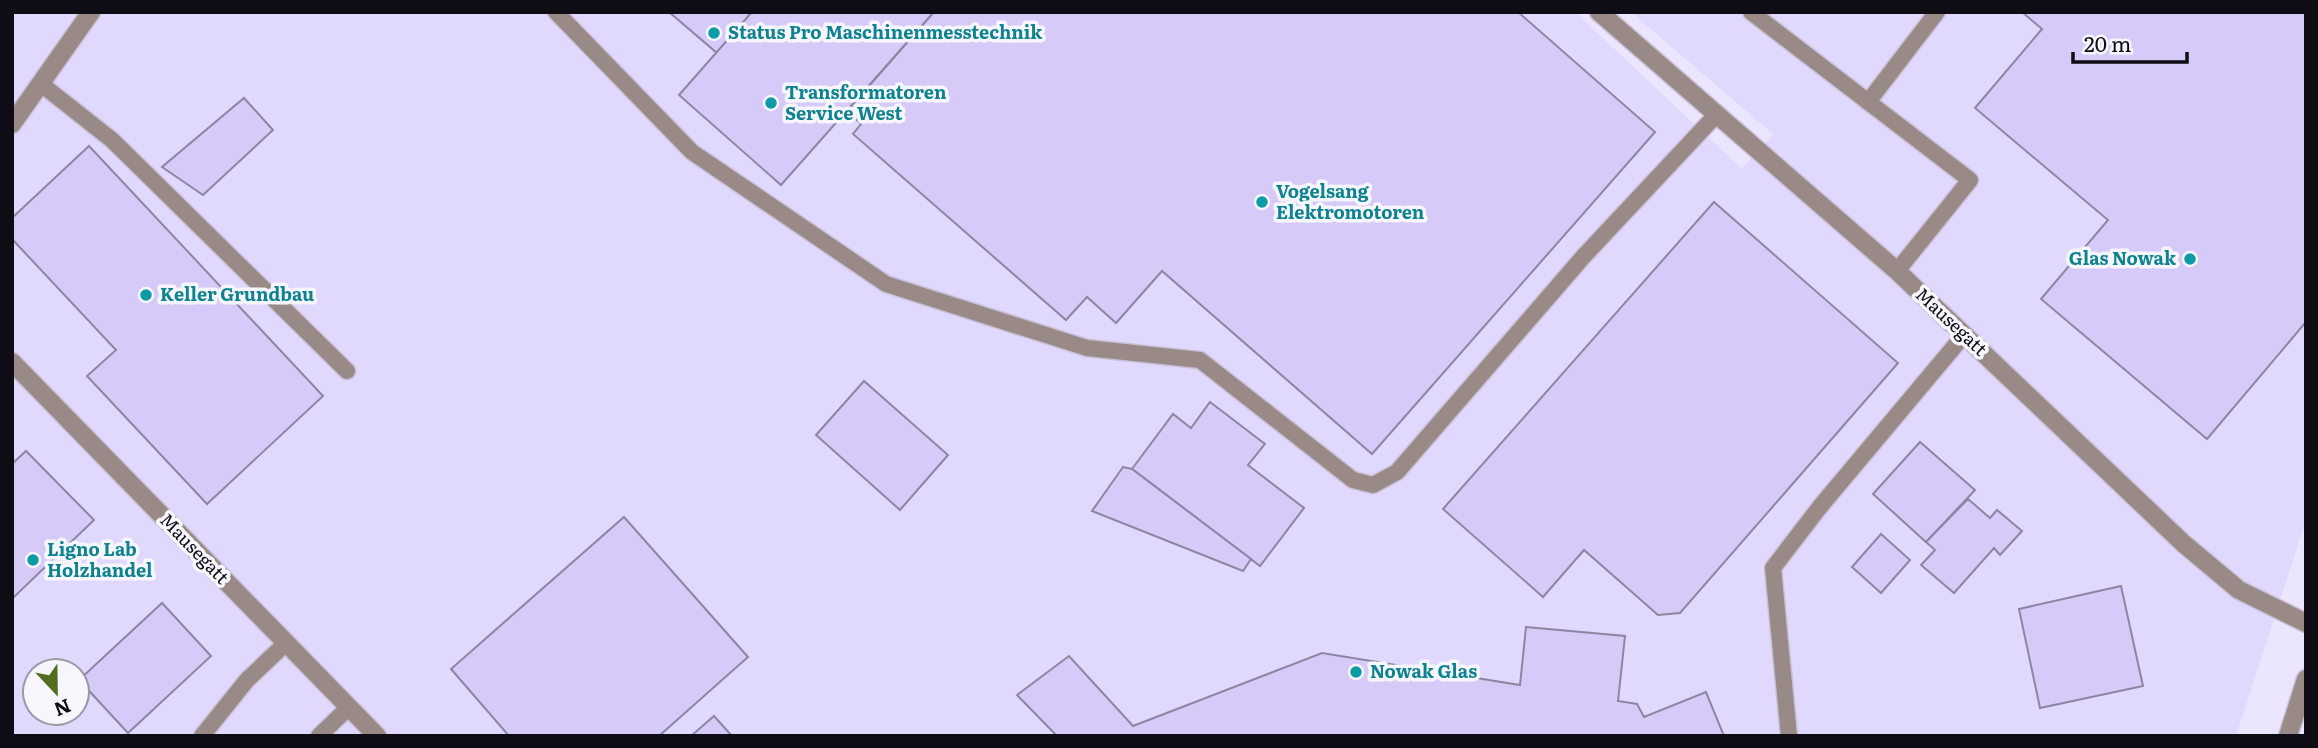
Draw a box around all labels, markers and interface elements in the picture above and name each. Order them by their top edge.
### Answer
place label: Status Pro Maschinenmesstechnik [728,18,1043,45]
scale bar [2073,21,2187,65]
marker: Status Pro Maschinenmesstechnik [706,25,722,41]
text: 20 m [2084,27,2131,58]
place label: Transformatoren Service West [785,78,947,126]
marker: Transformatoren Service West [763,95,779,111]
place label: Vogelsang Elektromotoren [1276,177,1425,225]
marker: Vogelsang Elektromotoren [1254,194,1270,210]
place label: Glas Nowak [2069,244,2177,271]
marker: Glas Nowak [2182,251,2198,267]
place label: Keller Grundbau [160,280,314,307]
street label: Mausegatt [1910,281,1994,362]
marker: Keller Grundbau [138,287,154,303]
street label: Mausegatt [154,506,236,590]
place label: Ligno Lab Holzhandel [47,535,153,583]
marker: Ligno Lab Holzhandel [25,552,41,568]
north arrow [21,657,91,727]
place label: Nowak Glas [1370,657,1477,684]
marker: Nowak Glas [1348,664,1364,680]
text: N [50,693,75,725]

